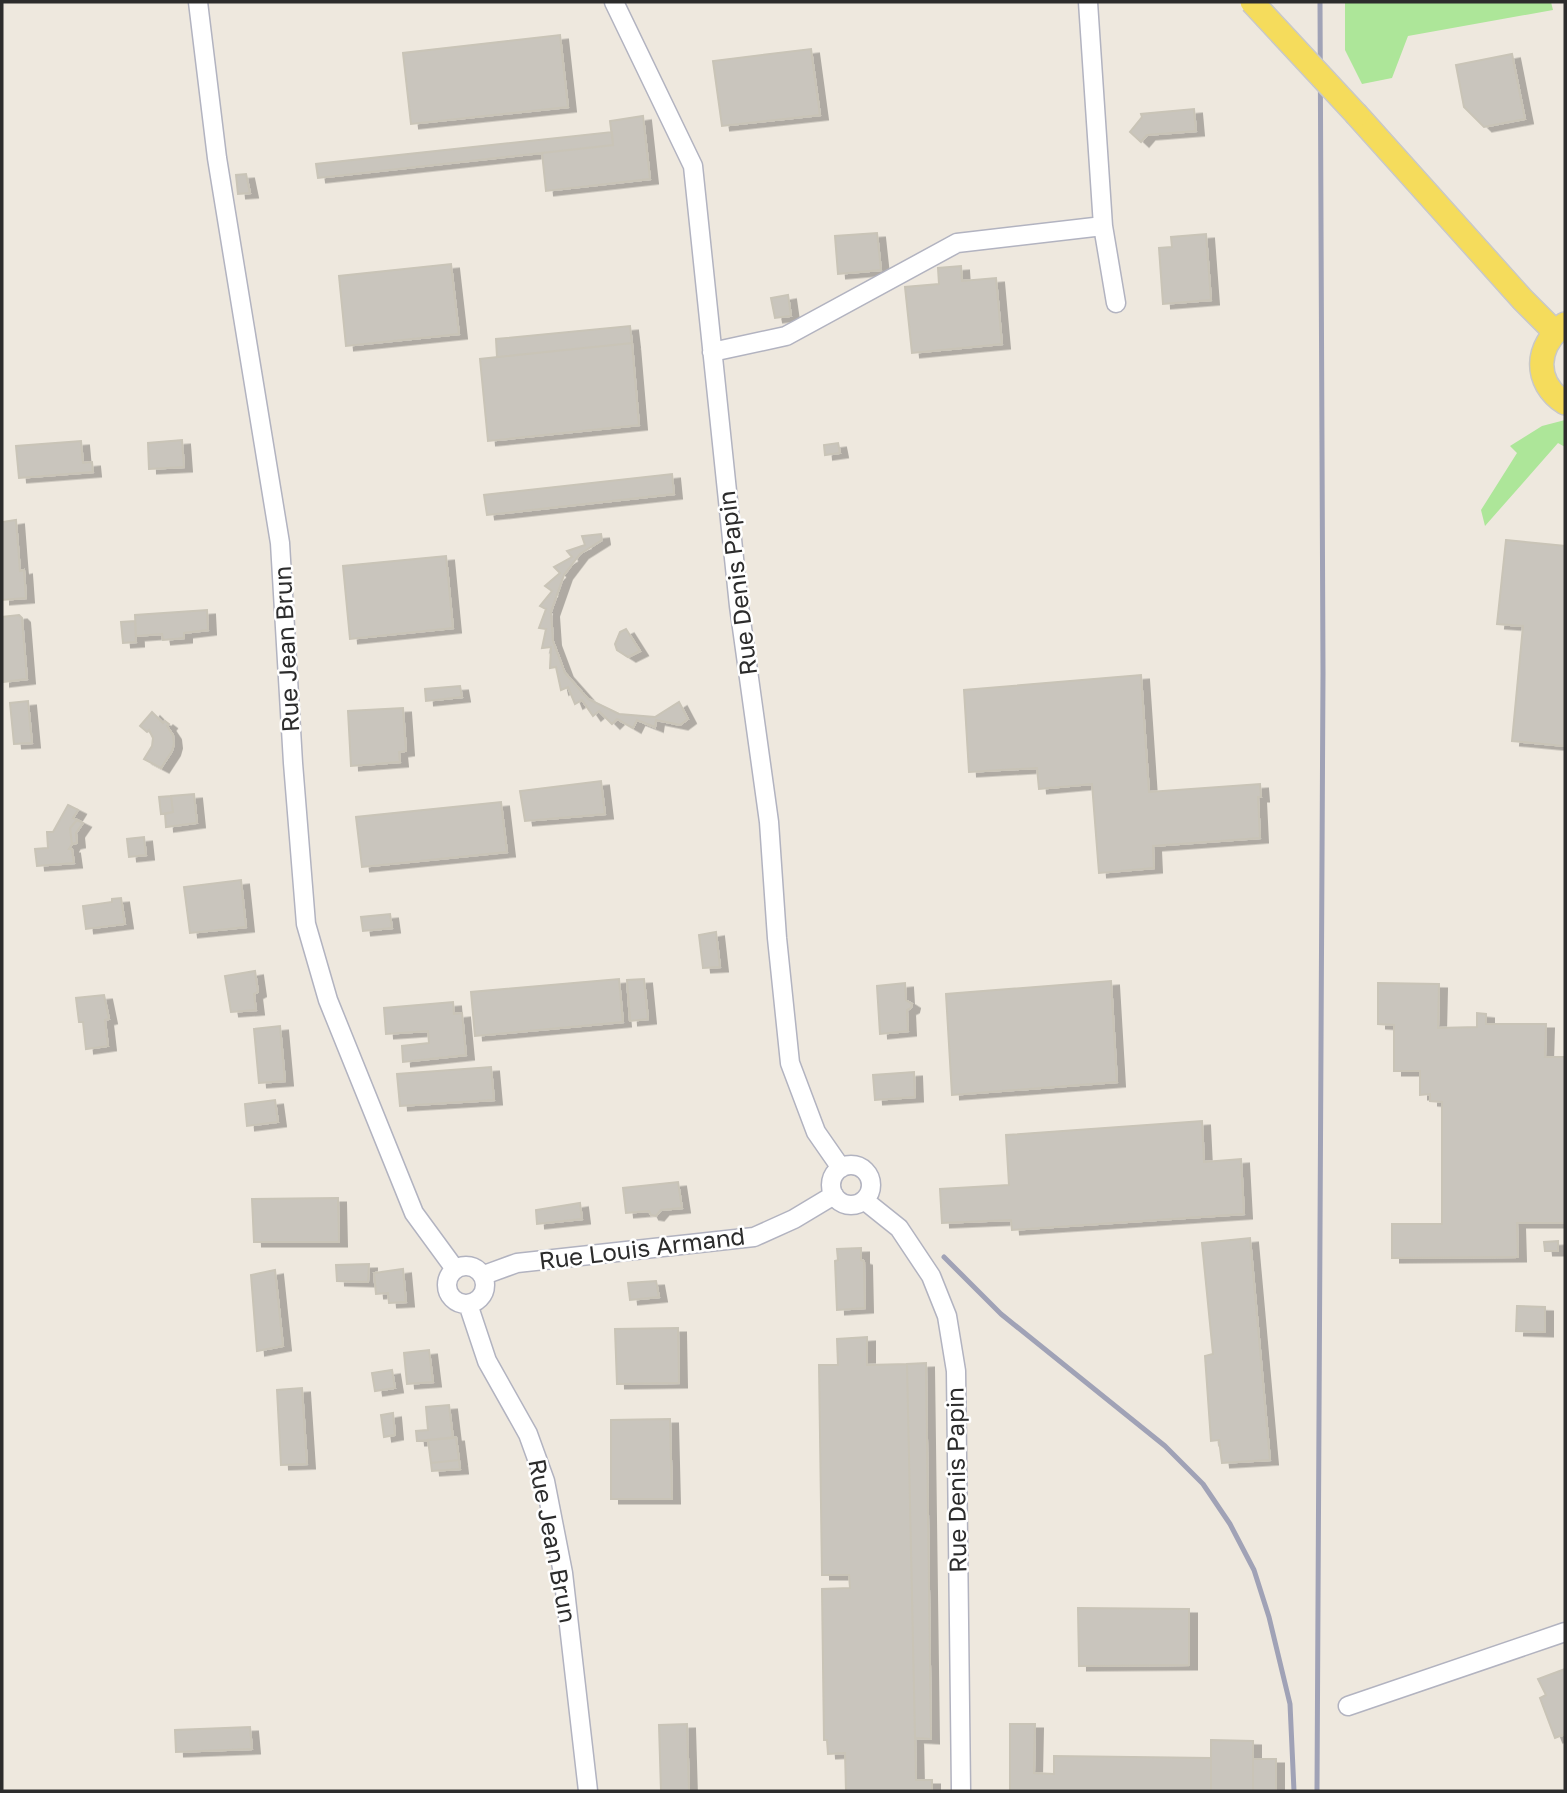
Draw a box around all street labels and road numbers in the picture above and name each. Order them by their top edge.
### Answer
street label: Rue Denis Papin [711,489,762,677]
street label: Rue Jean Brun [267,565,304,733]
street label: Rue Louis Armand [537,1220,747,1275]
street label: Rue Denis Papin [939,1387,972,1573]
street label: Rue Jean Brun [523,1456,584,1625]

